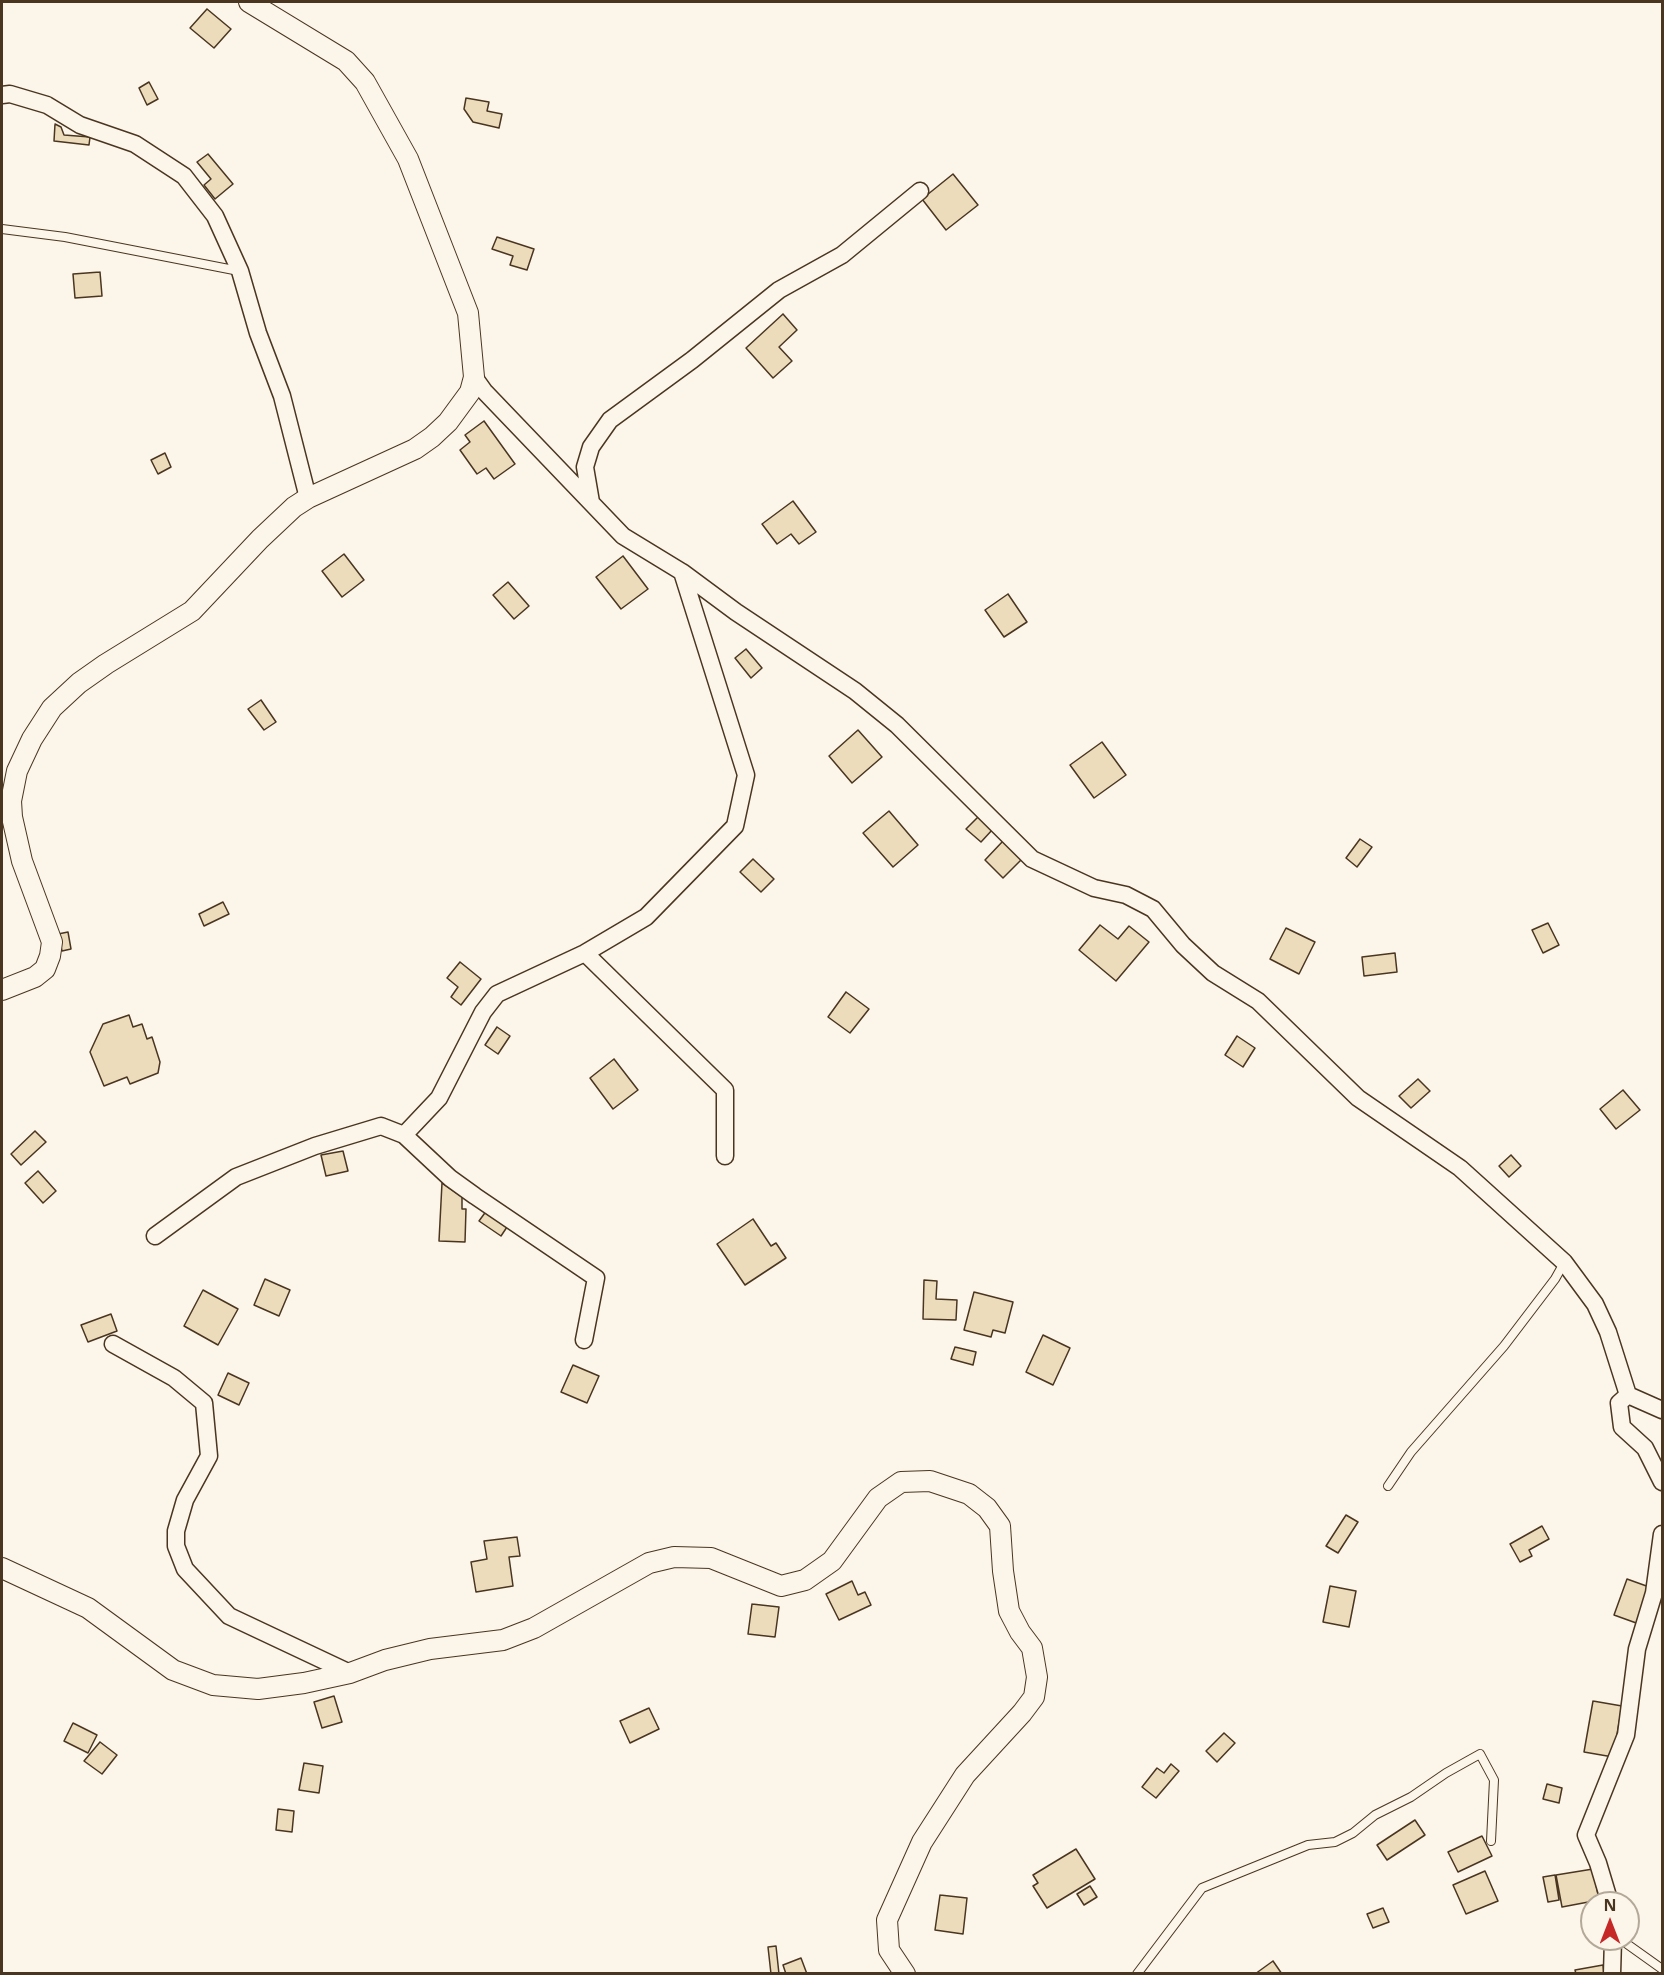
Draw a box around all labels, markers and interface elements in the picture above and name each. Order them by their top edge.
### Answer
north arrow [1580,1891,1640,1951]
text: N [1603,1894,1617,1916]

